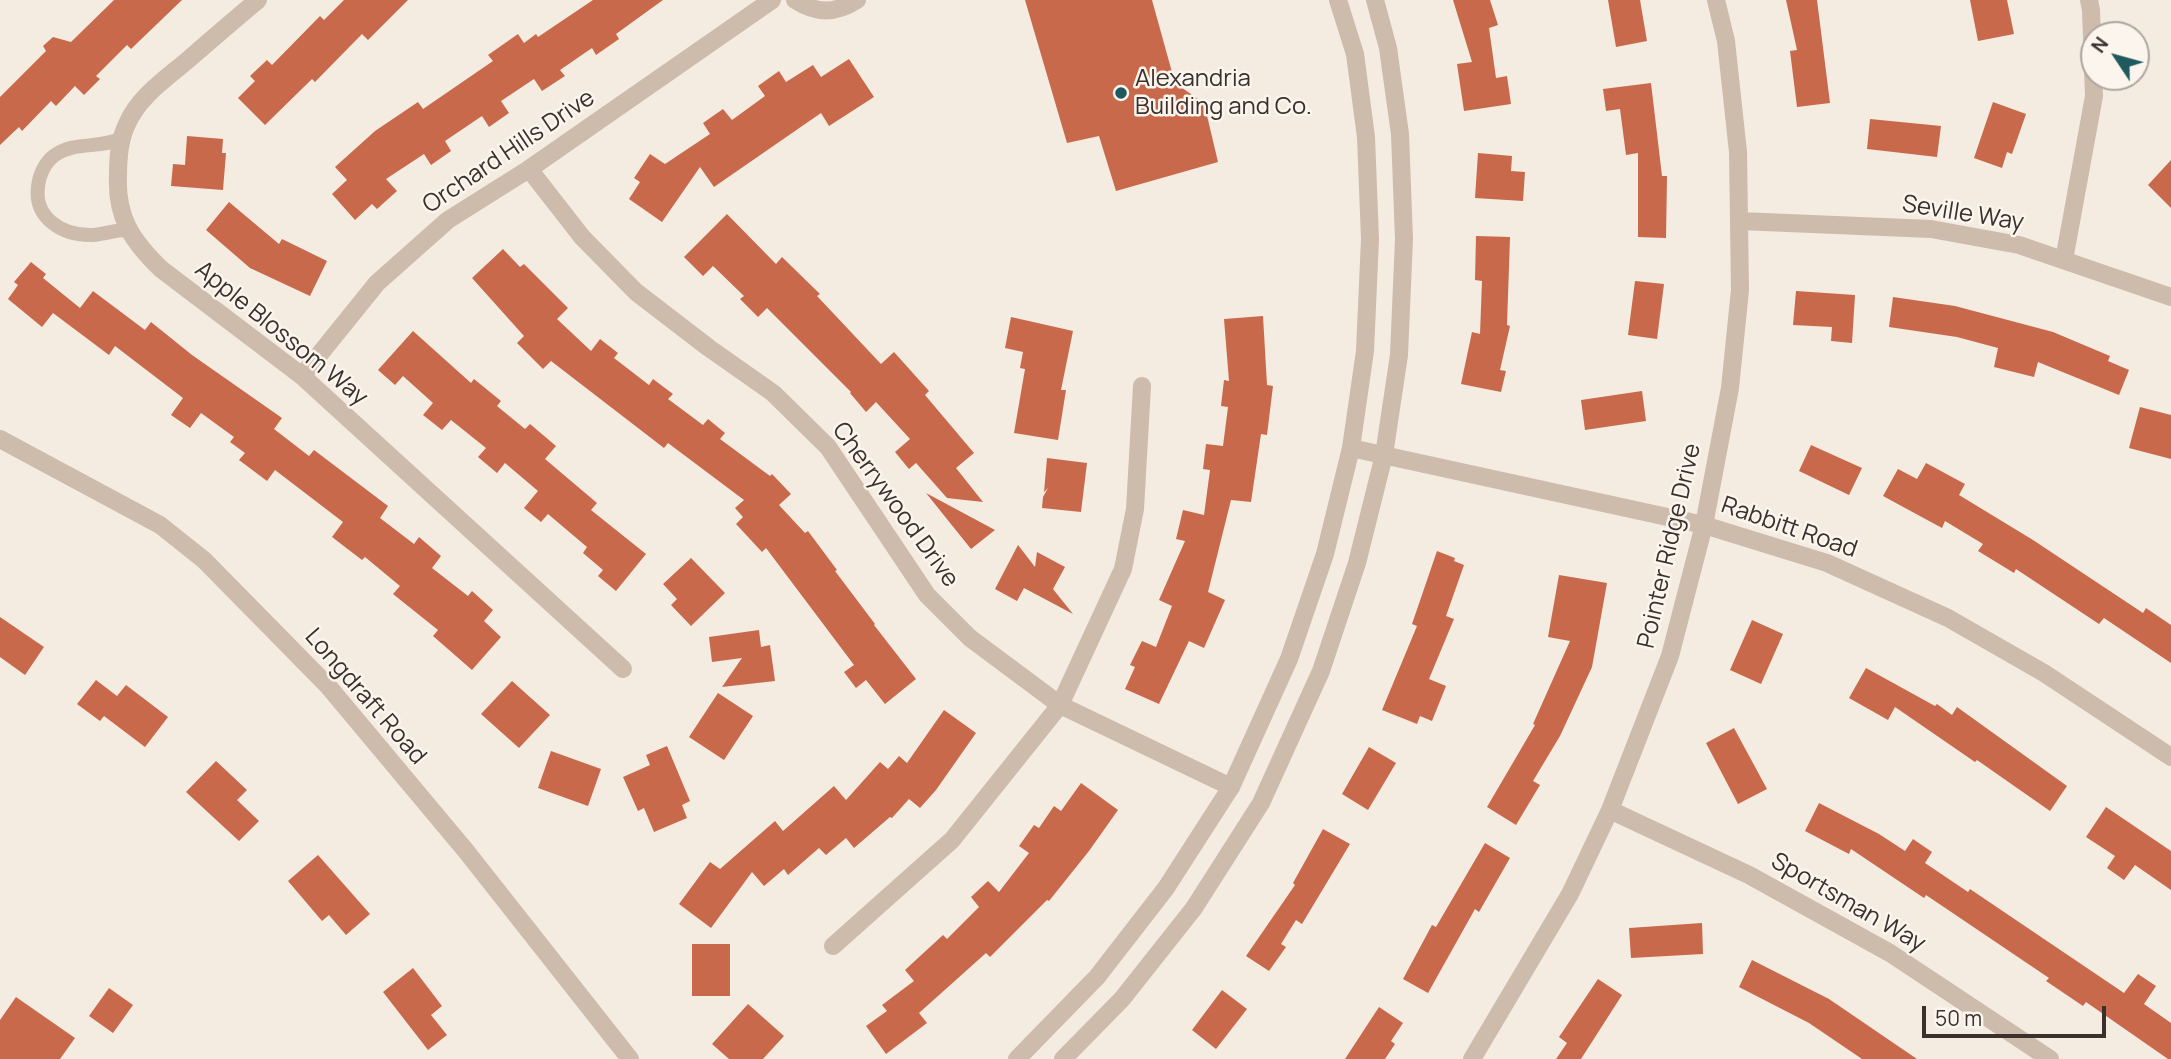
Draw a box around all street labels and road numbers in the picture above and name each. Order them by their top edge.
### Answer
street label: Orchard Hills Drive [418,84,600,220]
street label: Seville Way [1900,190,2026,238]
street label: Apple Blossom Way [189,256,373,412]
street label: Cherrywood Drive [826,417,964,593]
street label: Pointer Ridge Drive [1632,441,1708,651]
street label: Rabbitt Road [1717,491,1861,565]
street label: Longdraft Road [298,623,432,771]
street label: Sportsman Way [1766,847,1930,959]

